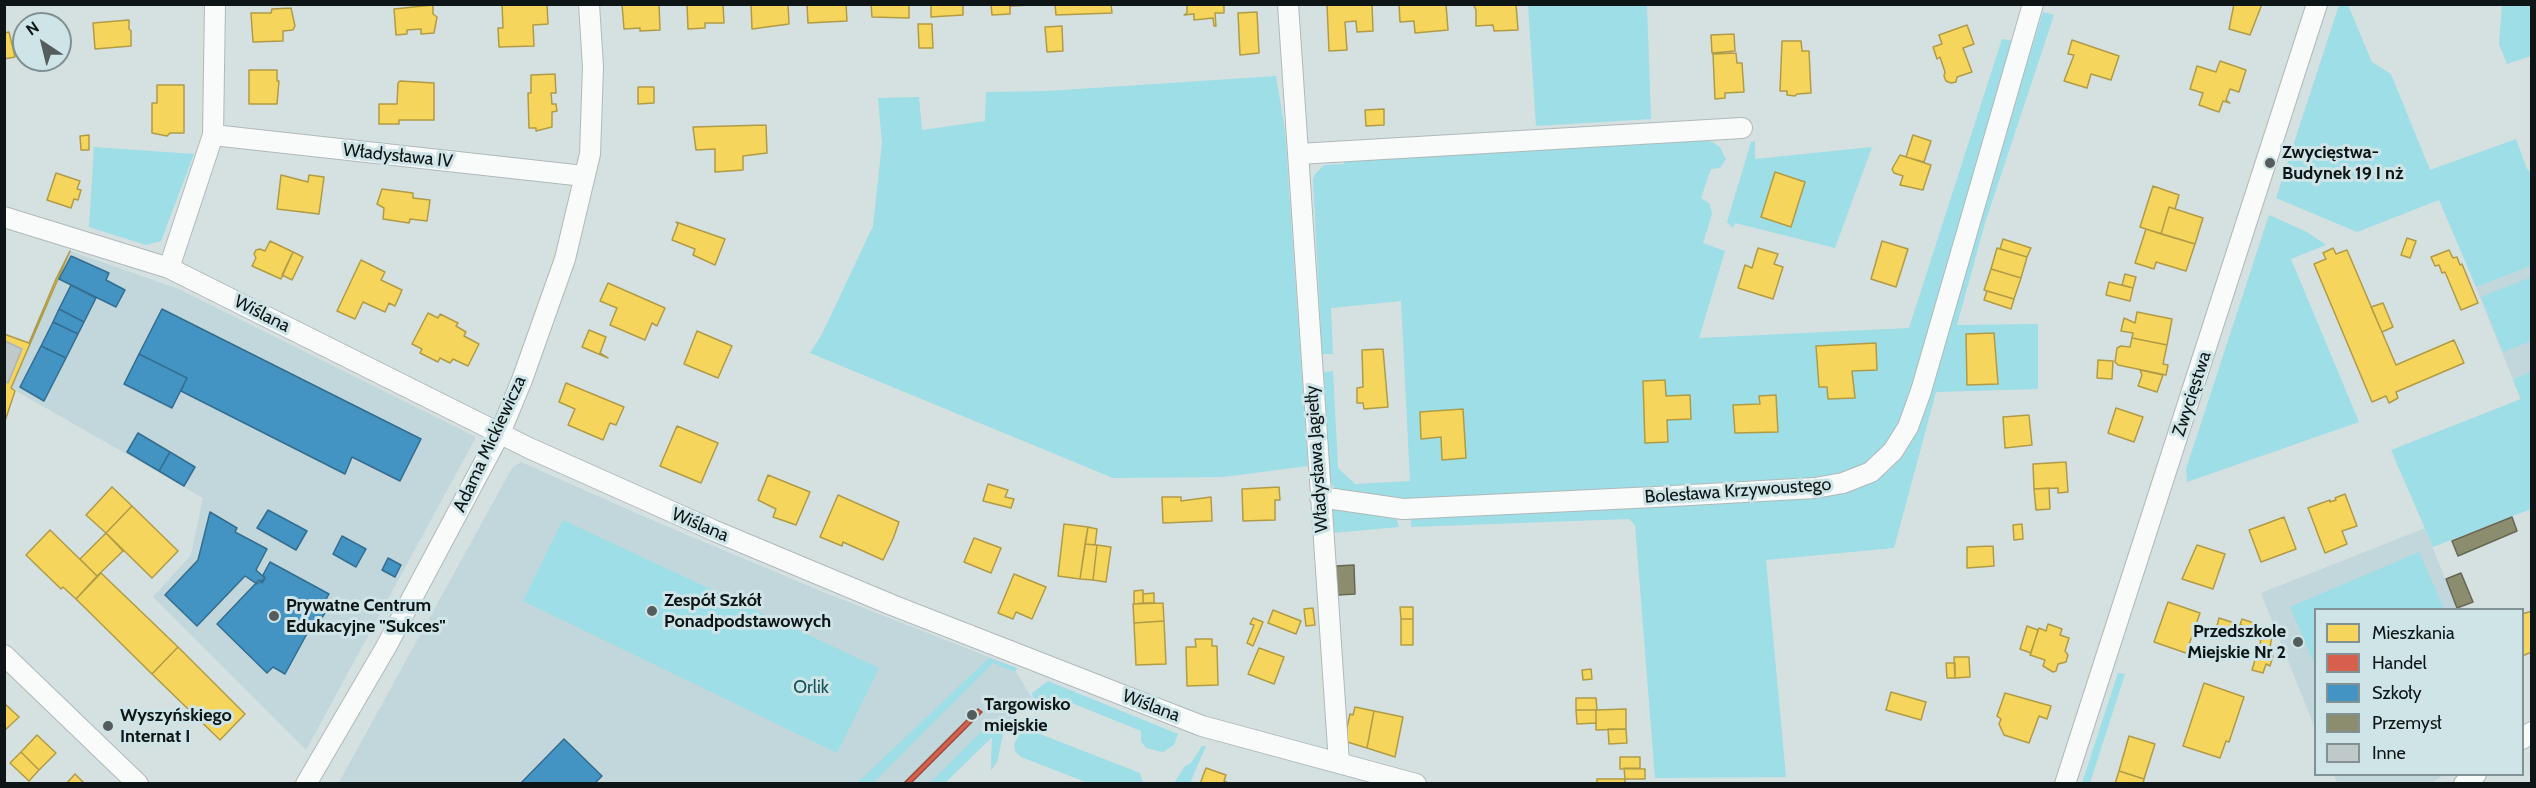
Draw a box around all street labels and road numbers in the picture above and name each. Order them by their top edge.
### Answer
street label: Władysława IV [342,139,454,173]
street label: Wiślana [230,291,294,337]
street label: Zwycięstwa [2168,349,2216,439]
street label: Adama Mickiewicza [449,373,531,515]
street label: Władysława Jagiełły [1301,385,1333,533]
street label: Bolesława Krzywoustego [1644,474,1832,508]
street label: Wiślana [668,503,732,547]
street label: Wiślana [1119,685,1183,727]

